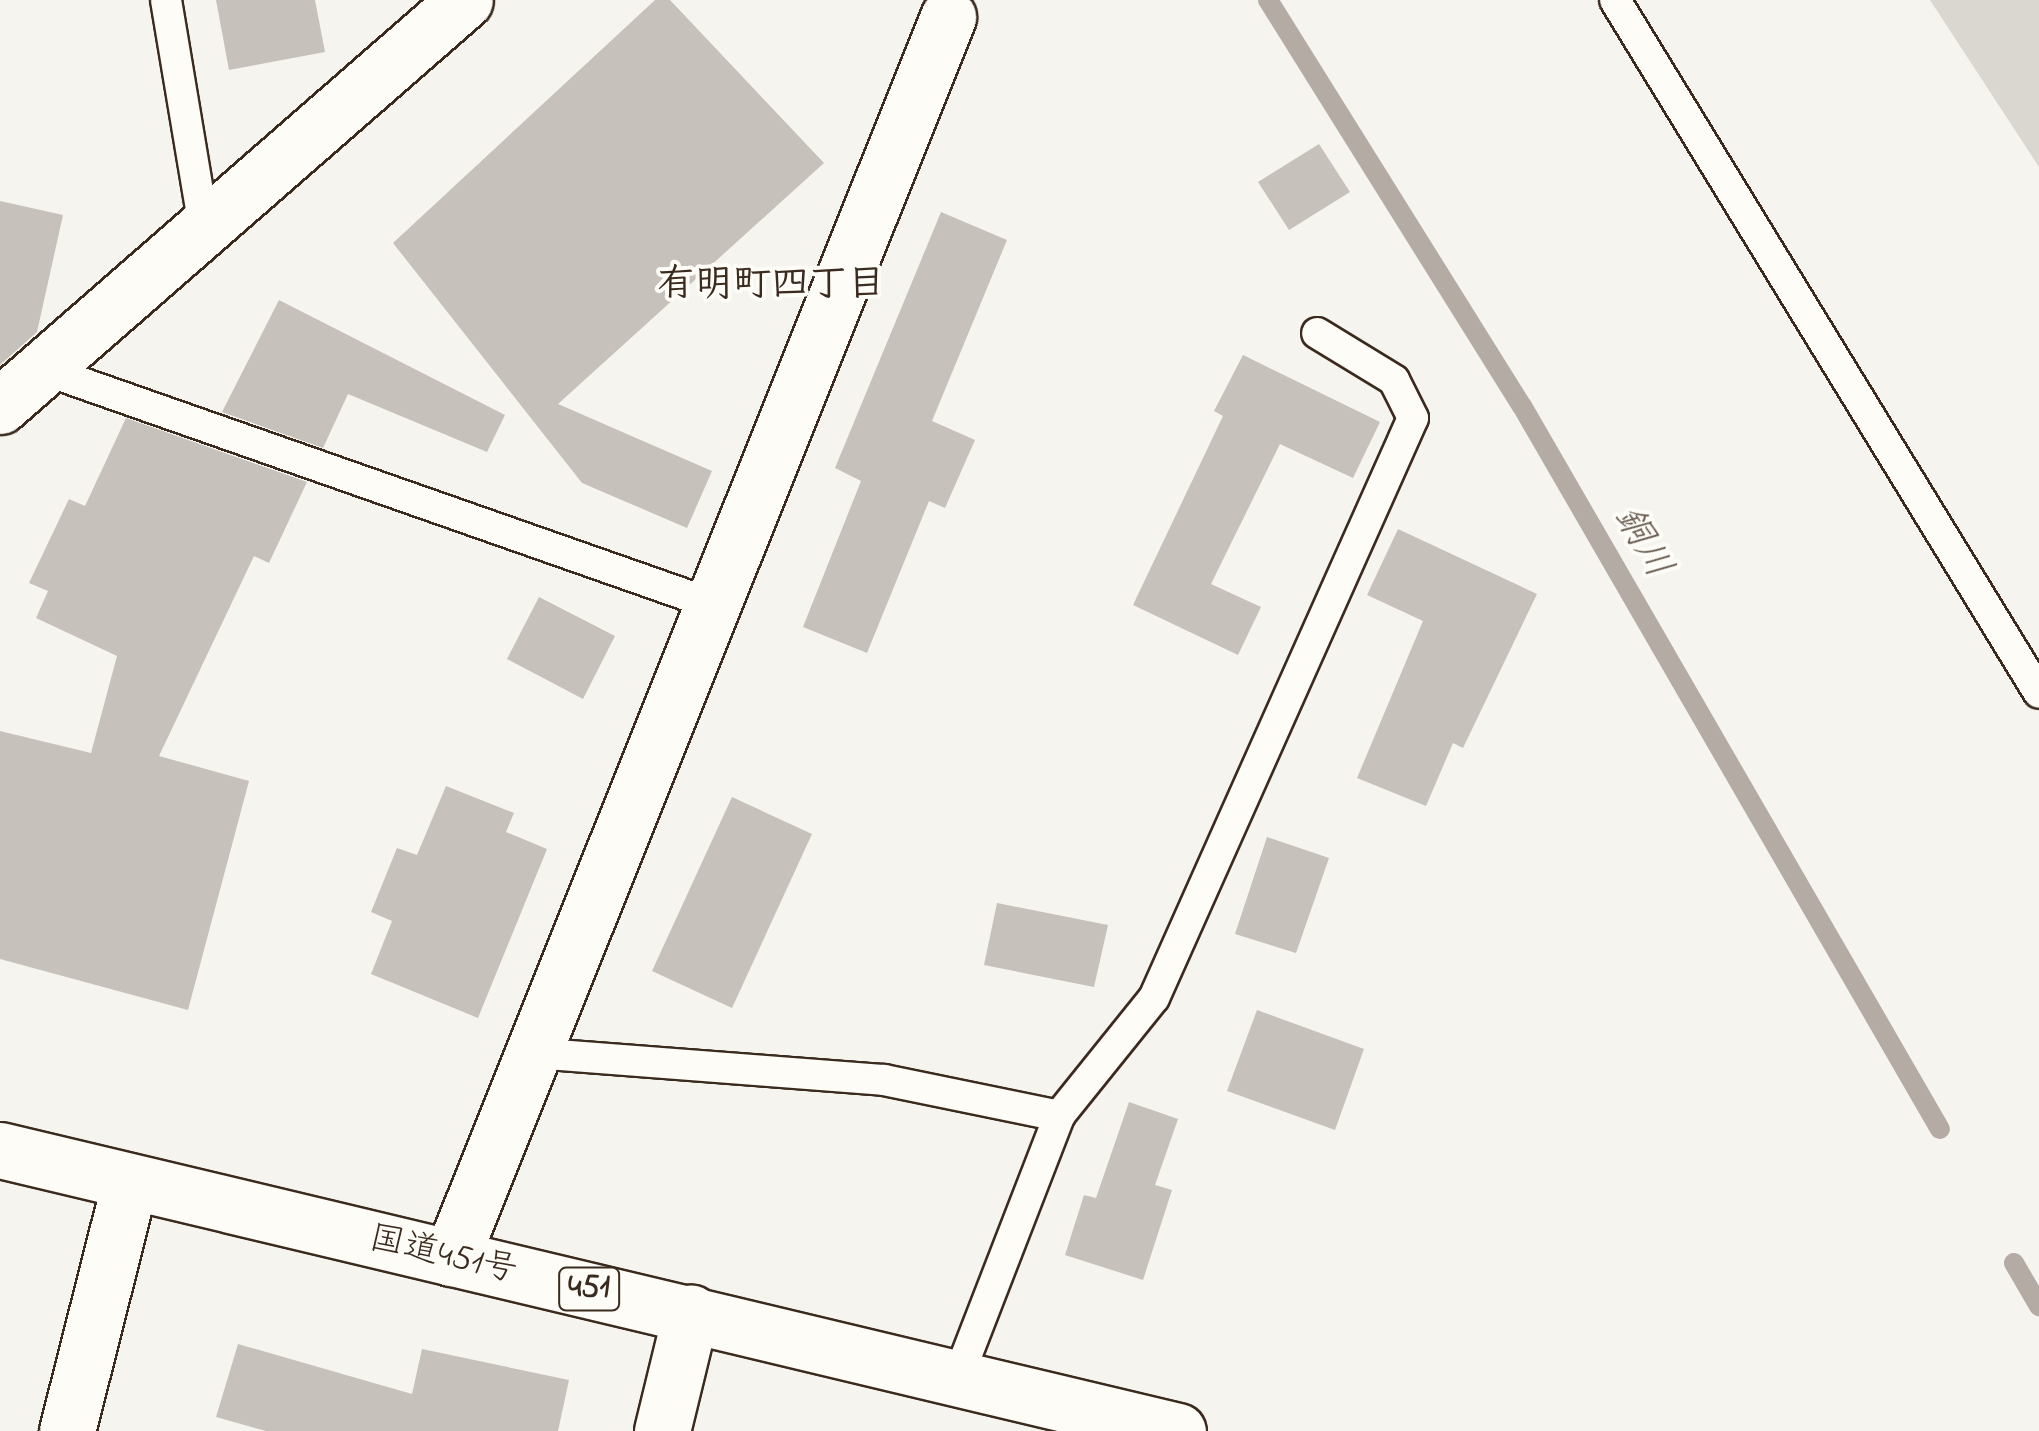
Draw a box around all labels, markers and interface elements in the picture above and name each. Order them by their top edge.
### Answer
district label: 有明町四丁目 [657,264,885,310]
water label: 銅川 [1602,499,1680,587]
street label: 国道451号 [365,1219,521,1293]
road number: 451 [556,1262,622,1316]

